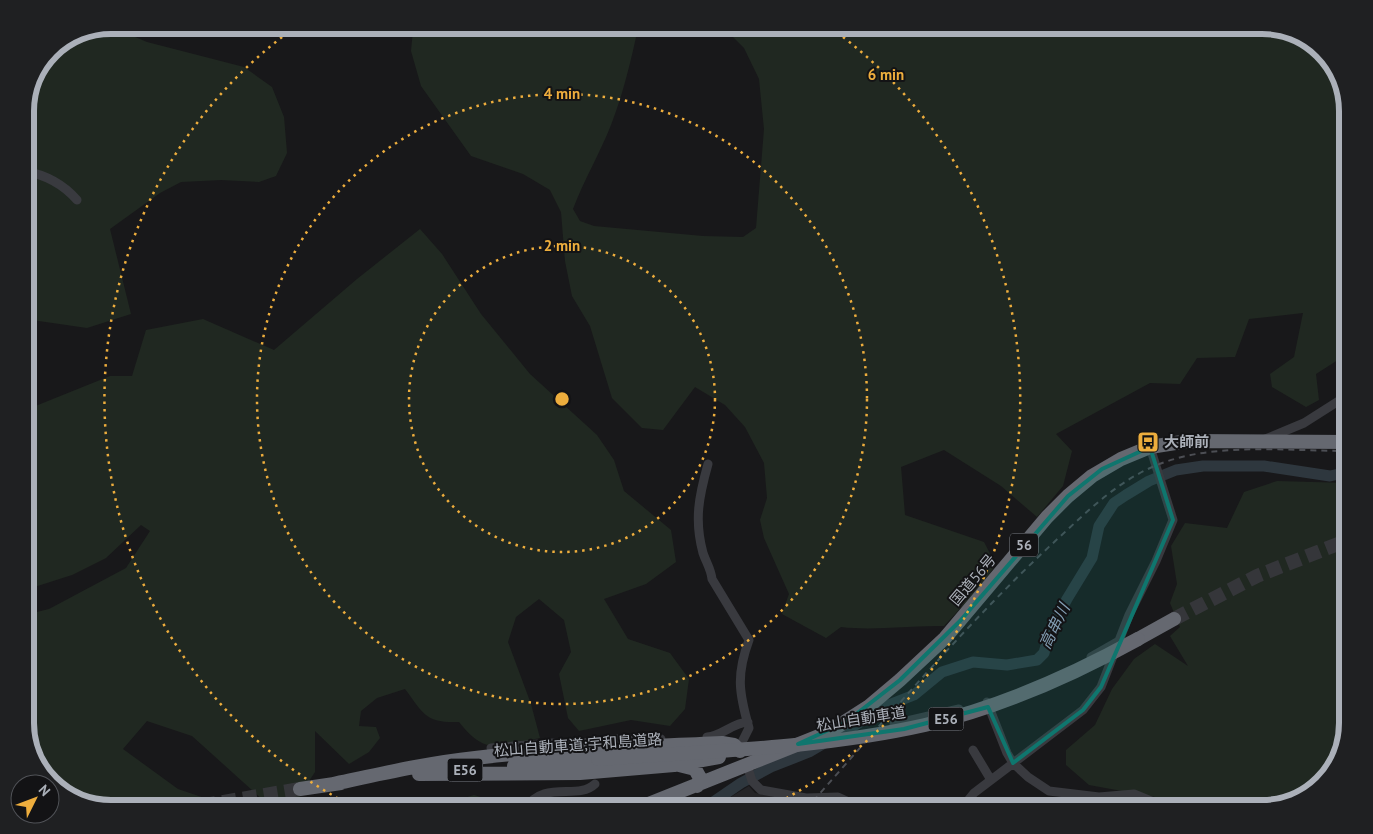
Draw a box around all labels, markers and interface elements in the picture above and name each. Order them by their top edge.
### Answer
text: 6 min [868,65,904,84]
text: 4 min [544,84,580,103]
text: 2 min [544,236,580,255]
centre of rings [553,390,571,408]
bus stop icon: 大師前 [1136,430,1160,454]
place label: 大師前 [1164,432,1209,451]
road number: 56 [1010,534,1038,556]
street label: 国道56号 [946,550,1000,609]
water label: 高串川 [1034,598,1074,652]
street label: 松山自動車道 [815,702,907,735]
road number: E56 [928,708,964,731]
street label: 松山自動車道;宇和島道路 [493,729,663,760]
road number: E56 [448,758,482,782]
north arrow [10,774,60,824]
text: N [35,781,54,800]

